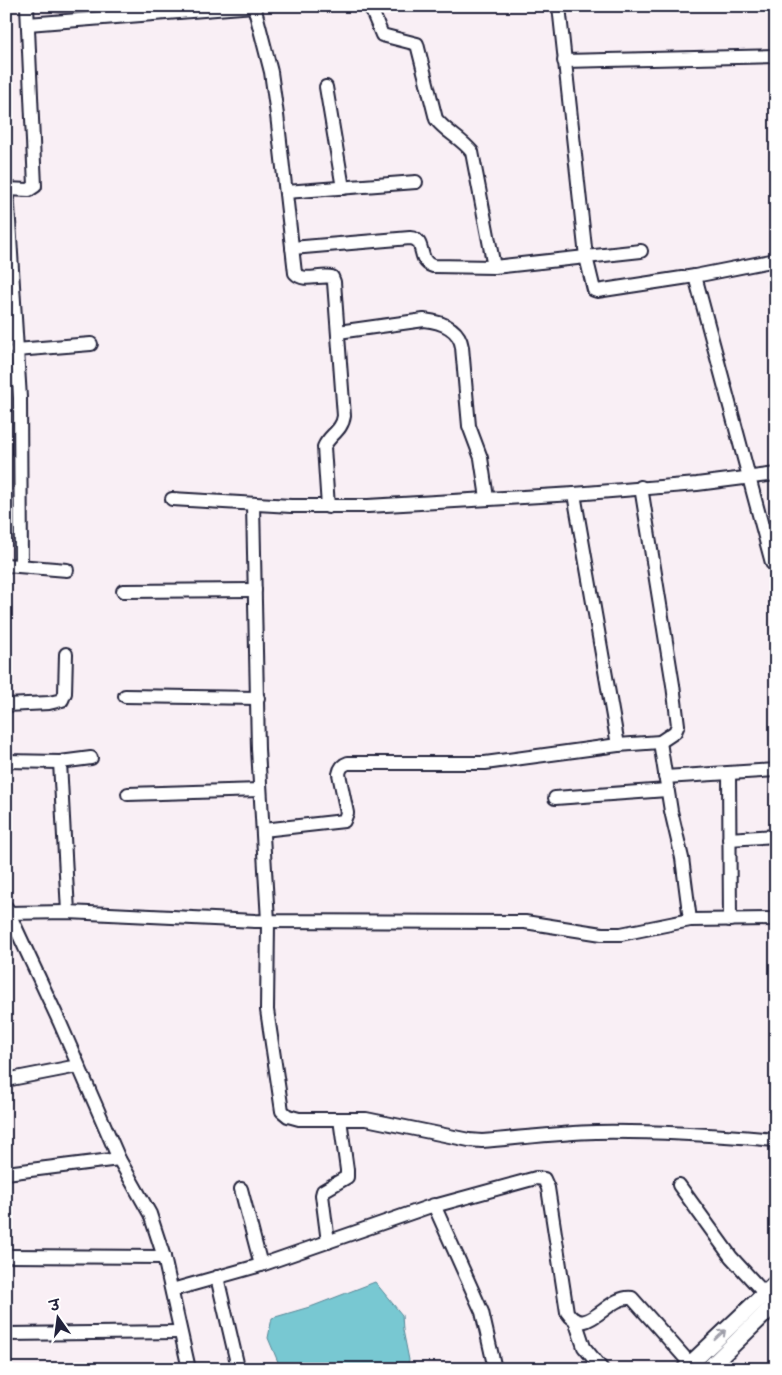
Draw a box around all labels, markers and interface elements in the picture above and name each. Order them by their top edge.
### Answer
north arrow [32,1292,82,1342]
text: उ [46,1295,64,1318]
one-way arrow [714,1329,727,1341]

